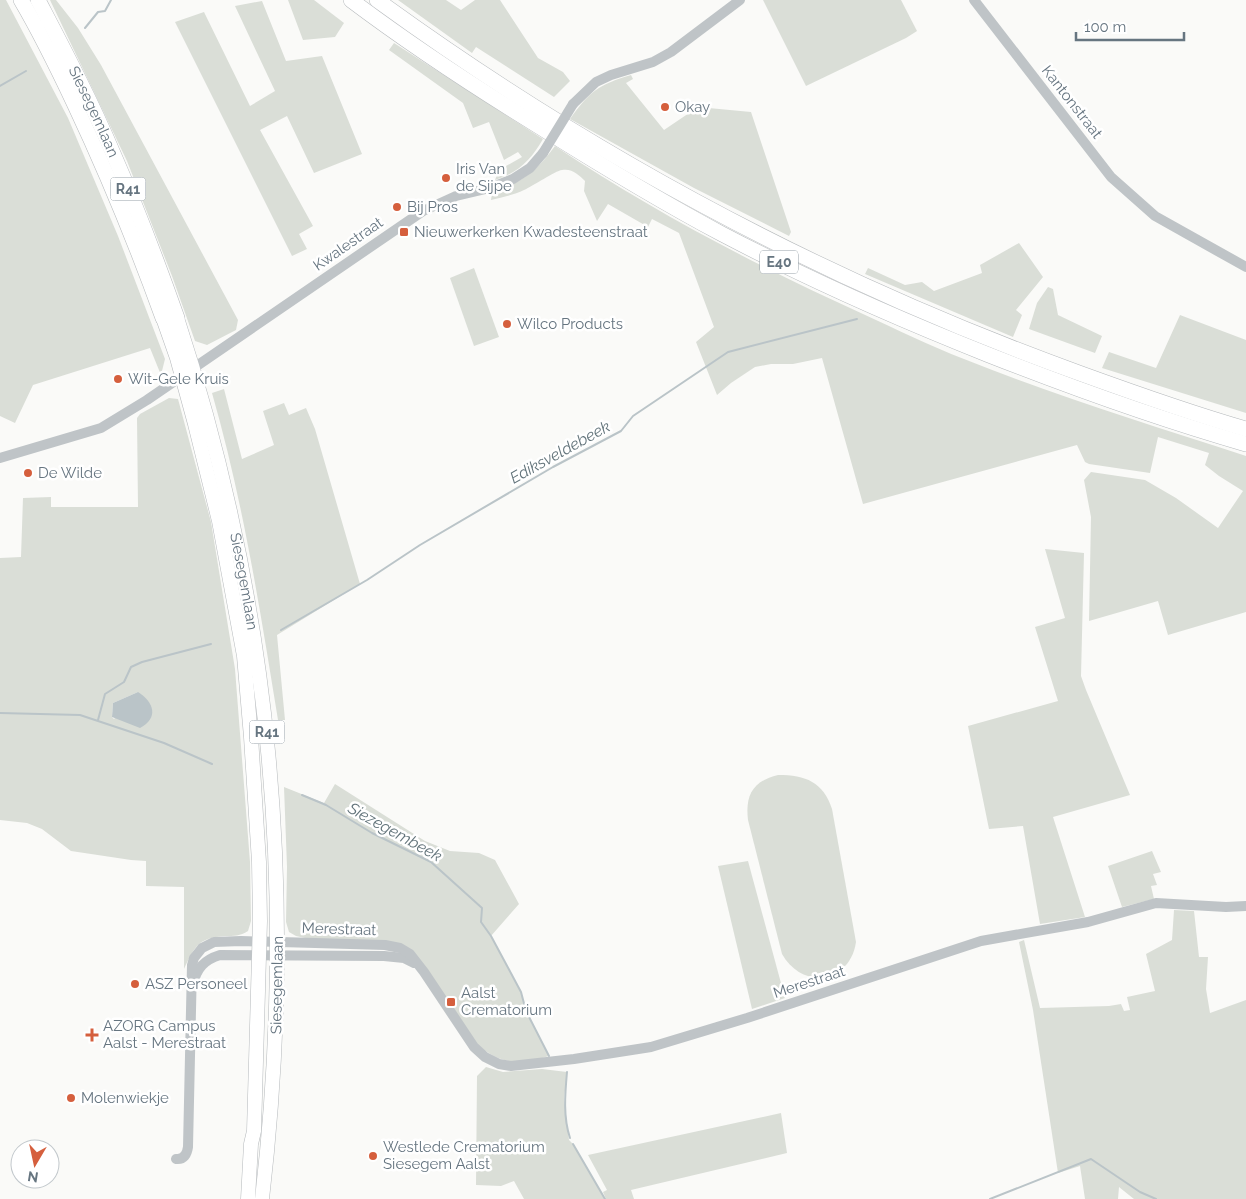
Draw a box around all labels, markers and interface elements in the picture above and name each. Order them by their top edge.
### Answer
scale bar [1076,10,1184,42]
text: 100 m [1084,18,1126,36]
street label: Kantonstraat [1038,62,1106,142]
street label: Siesegemlaan [65,63,123,160]
place label: Okay [675,98,710,116]
marker: Okay [659,101,671,113]
place label: Iris Van de Sijpe [456,160,512,195]
marker: Iris Van de Sijpe [440,172,452,184]
road number: R41 [110,178,146,200]
place label: Bij Pros [407,198,458,216]
marker: Bij Pros [391,201,403,213]
street label: Kwalestraat [310,213,386,275]
place label: Nieuwerkerken Kwadesteenstraat [414,223,648,241]
marker: Nieuwerkerken Kwadesteenstraat [398,226,410,238]
road number: E40 [760,250,798,274]
place label: Wilco Products [517,315,623,333]
marker: Wilco Products [501,318,513,330]
place label: Wit-Gele Kruis [128,370,229,388]
marker: Wit-Gele Kruis [112,373,124,385]
water label: Ediksveldebeek [507,416,614,487]
place label: De Wilde [38,464,102,482]
marker: De Wilde [22,467,34,479]
street label: Siesegemlaan [226,531,262,631]
road number: R41 [250,720,284,744]
water label: Siezegembeek [344,798,446,866]
street label: Merestraat [301,919,377,939]
street label: Siesegemlaan [267,936,287,1034]
street label: Merestraat [771,962,847,1002]
place label: ASZ Personeel [145,975,248,993]
marker: ASZ Personeel [129,978,141,990]
place label: Aalst Crematorium [461,984,552,1019]
marker: Aalst Crematorium [445,996,457,1008]
place label: AZORG Campus Aalst - Merestraat [103,1017,226,1052]
marker: AZORG Campus Aalst - Merestraat [85,1028,99,1042]
place label: Molenwiekje [81,1089,169,1107]
marker: Molenwiekje [65,1092,77,1104]
place label: Westlede Crematorium Siesegem Aalst [383,1138,545,1173]
north arrow [10,1139,60,1189]
marker: Westlede Crematorium Siesegem Aalst [367,1150,379,1162]
text: N [26,1168,39,1186]

